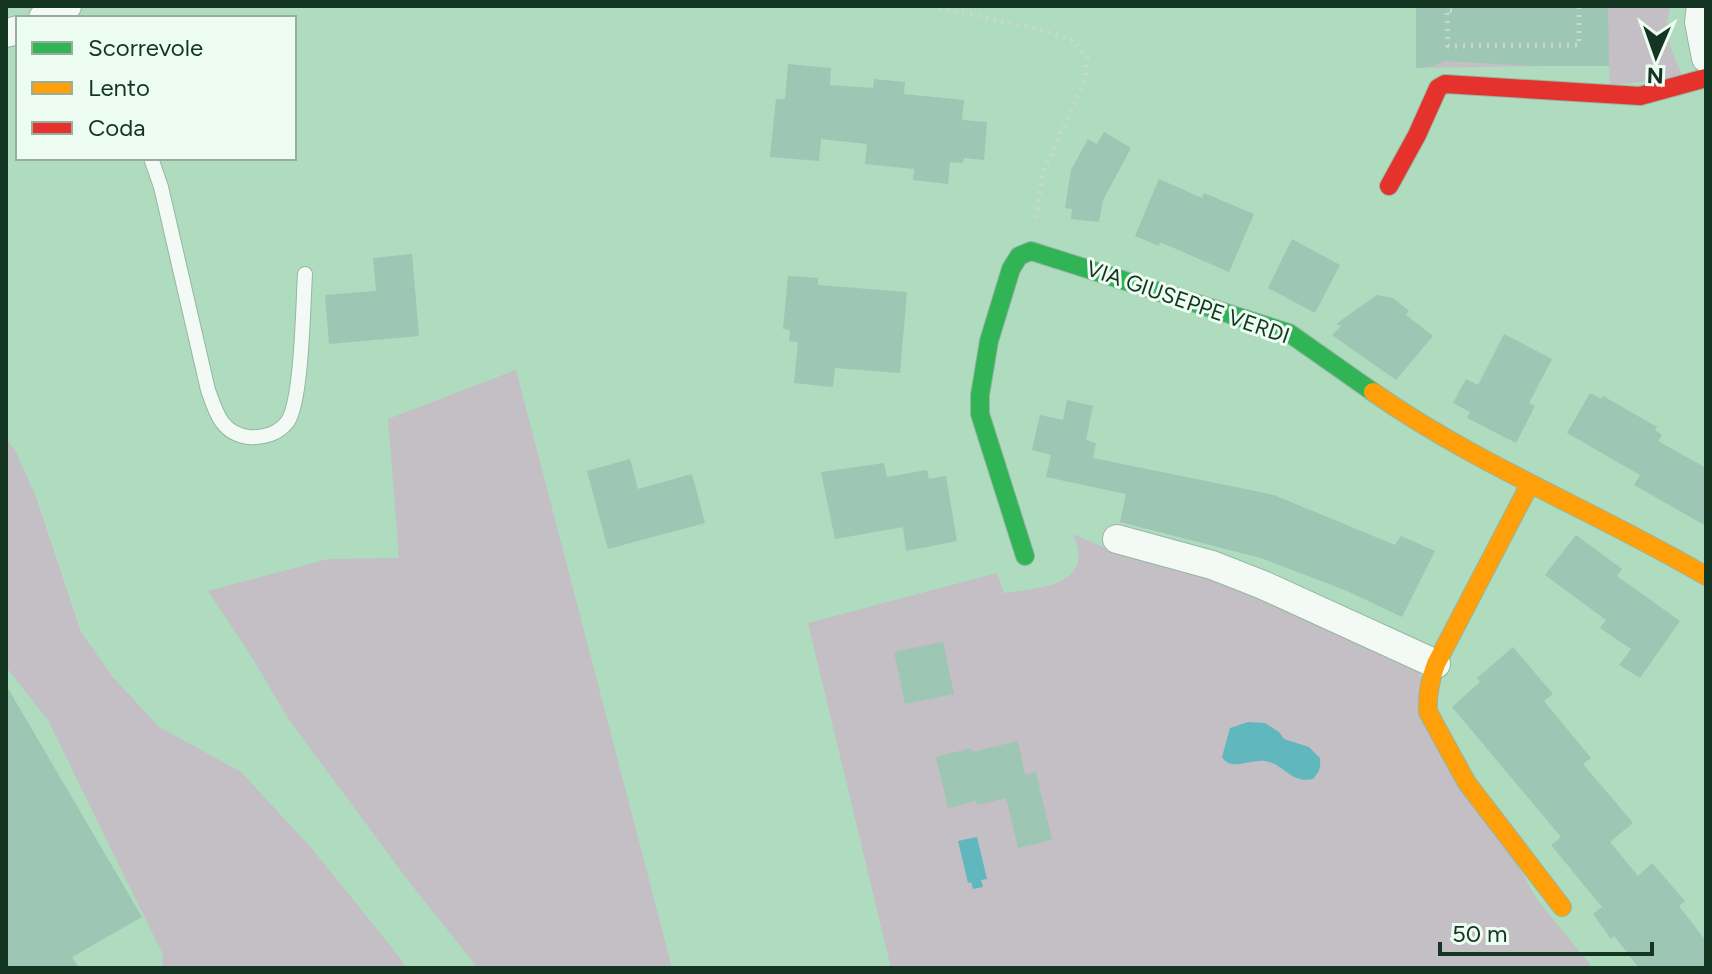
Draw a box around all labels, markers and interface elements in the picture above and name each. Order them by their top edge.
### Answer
legend [16,16,296,160]
north arrow [1616,16,1696,96]
text: Scorrevole [88,33,203,62]
text: N [1646,62,1664,89]
text: Lento [88,73,150,102]
text: Coda [88,113,146,142]
street label: VIA GIUSEPPE VERDI [1083,255,1293,349]
scale bar [1440,906,1652,956]
text: 50 m [1452,919,1508,948]

